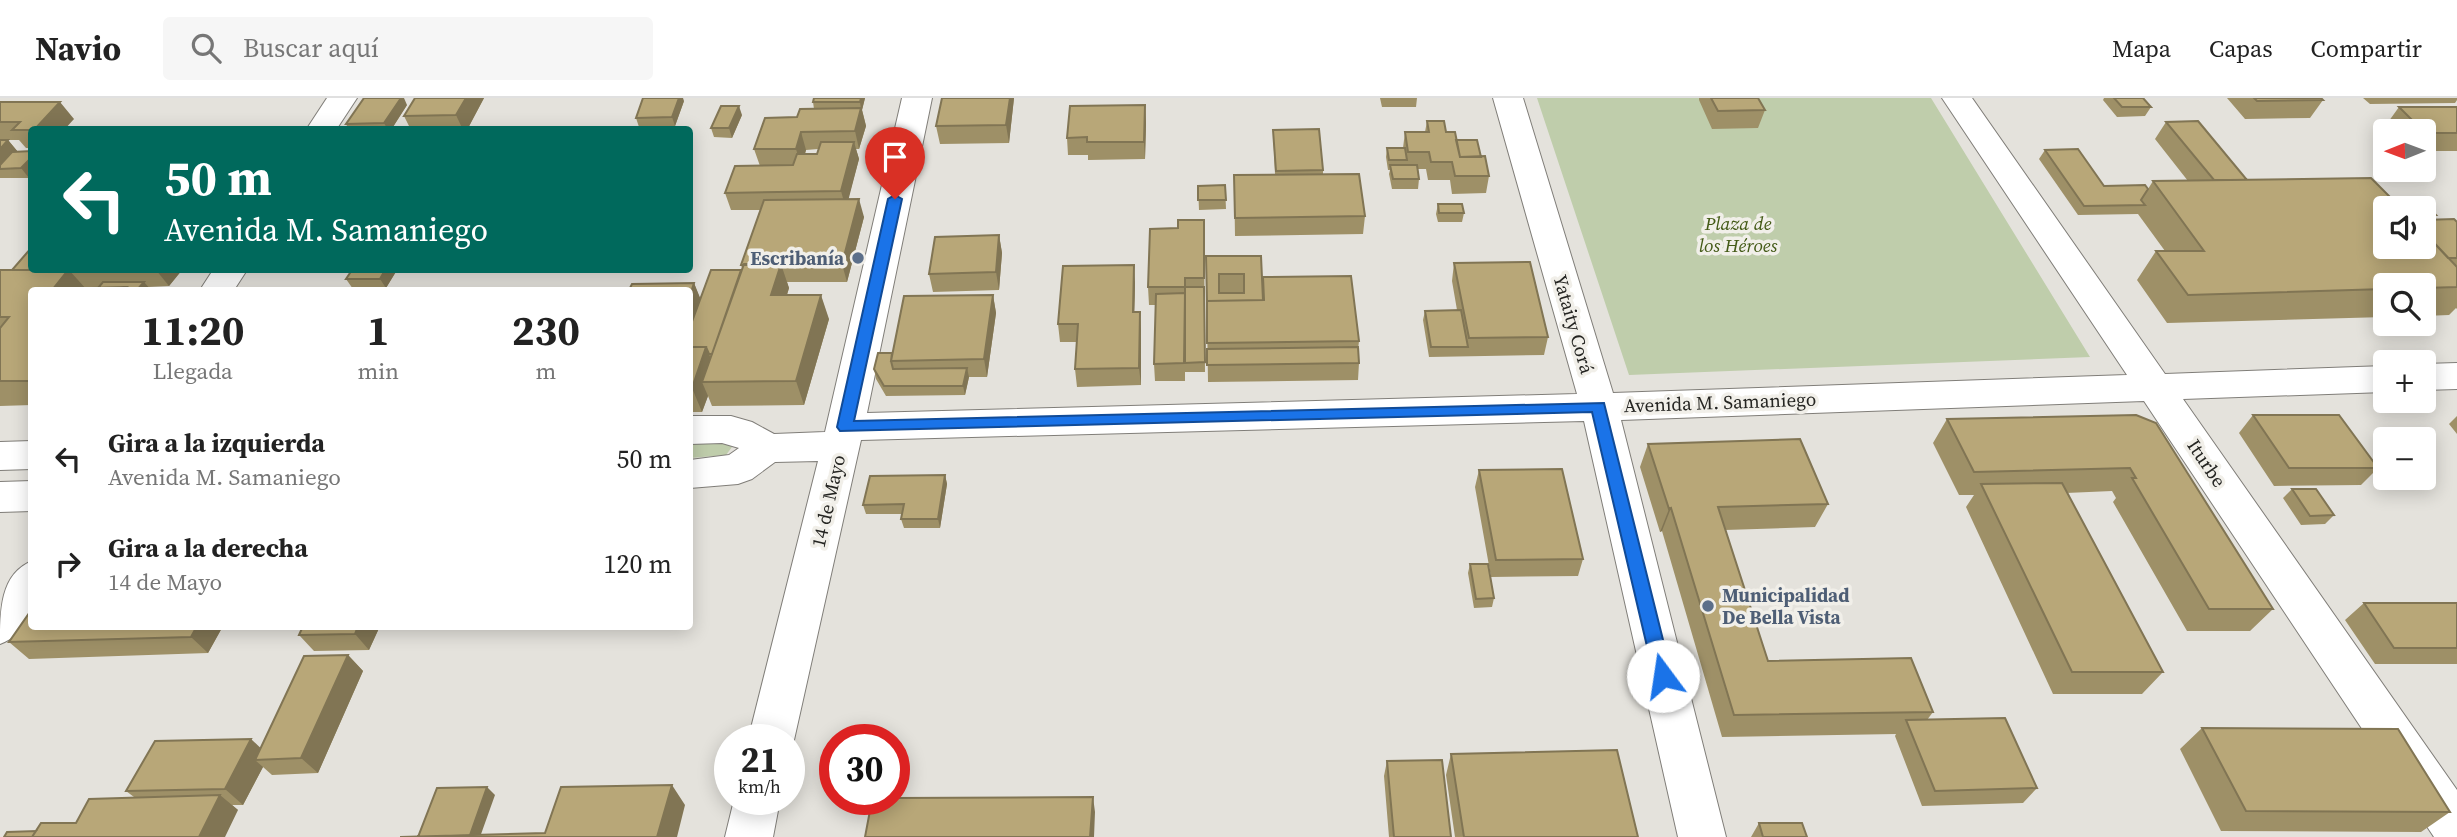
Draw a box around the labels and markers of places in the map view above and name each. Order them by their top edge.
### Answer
pin [865,127,925,199]
place label: Escribanía [750,245,845,271]
marker: Escribanía [850,250,866,266]
place label: Municipalidad De Bella Vista [1722,582,1849,630]
marker: Municipalidad De Bella Vista [1700,598,1716,614]

